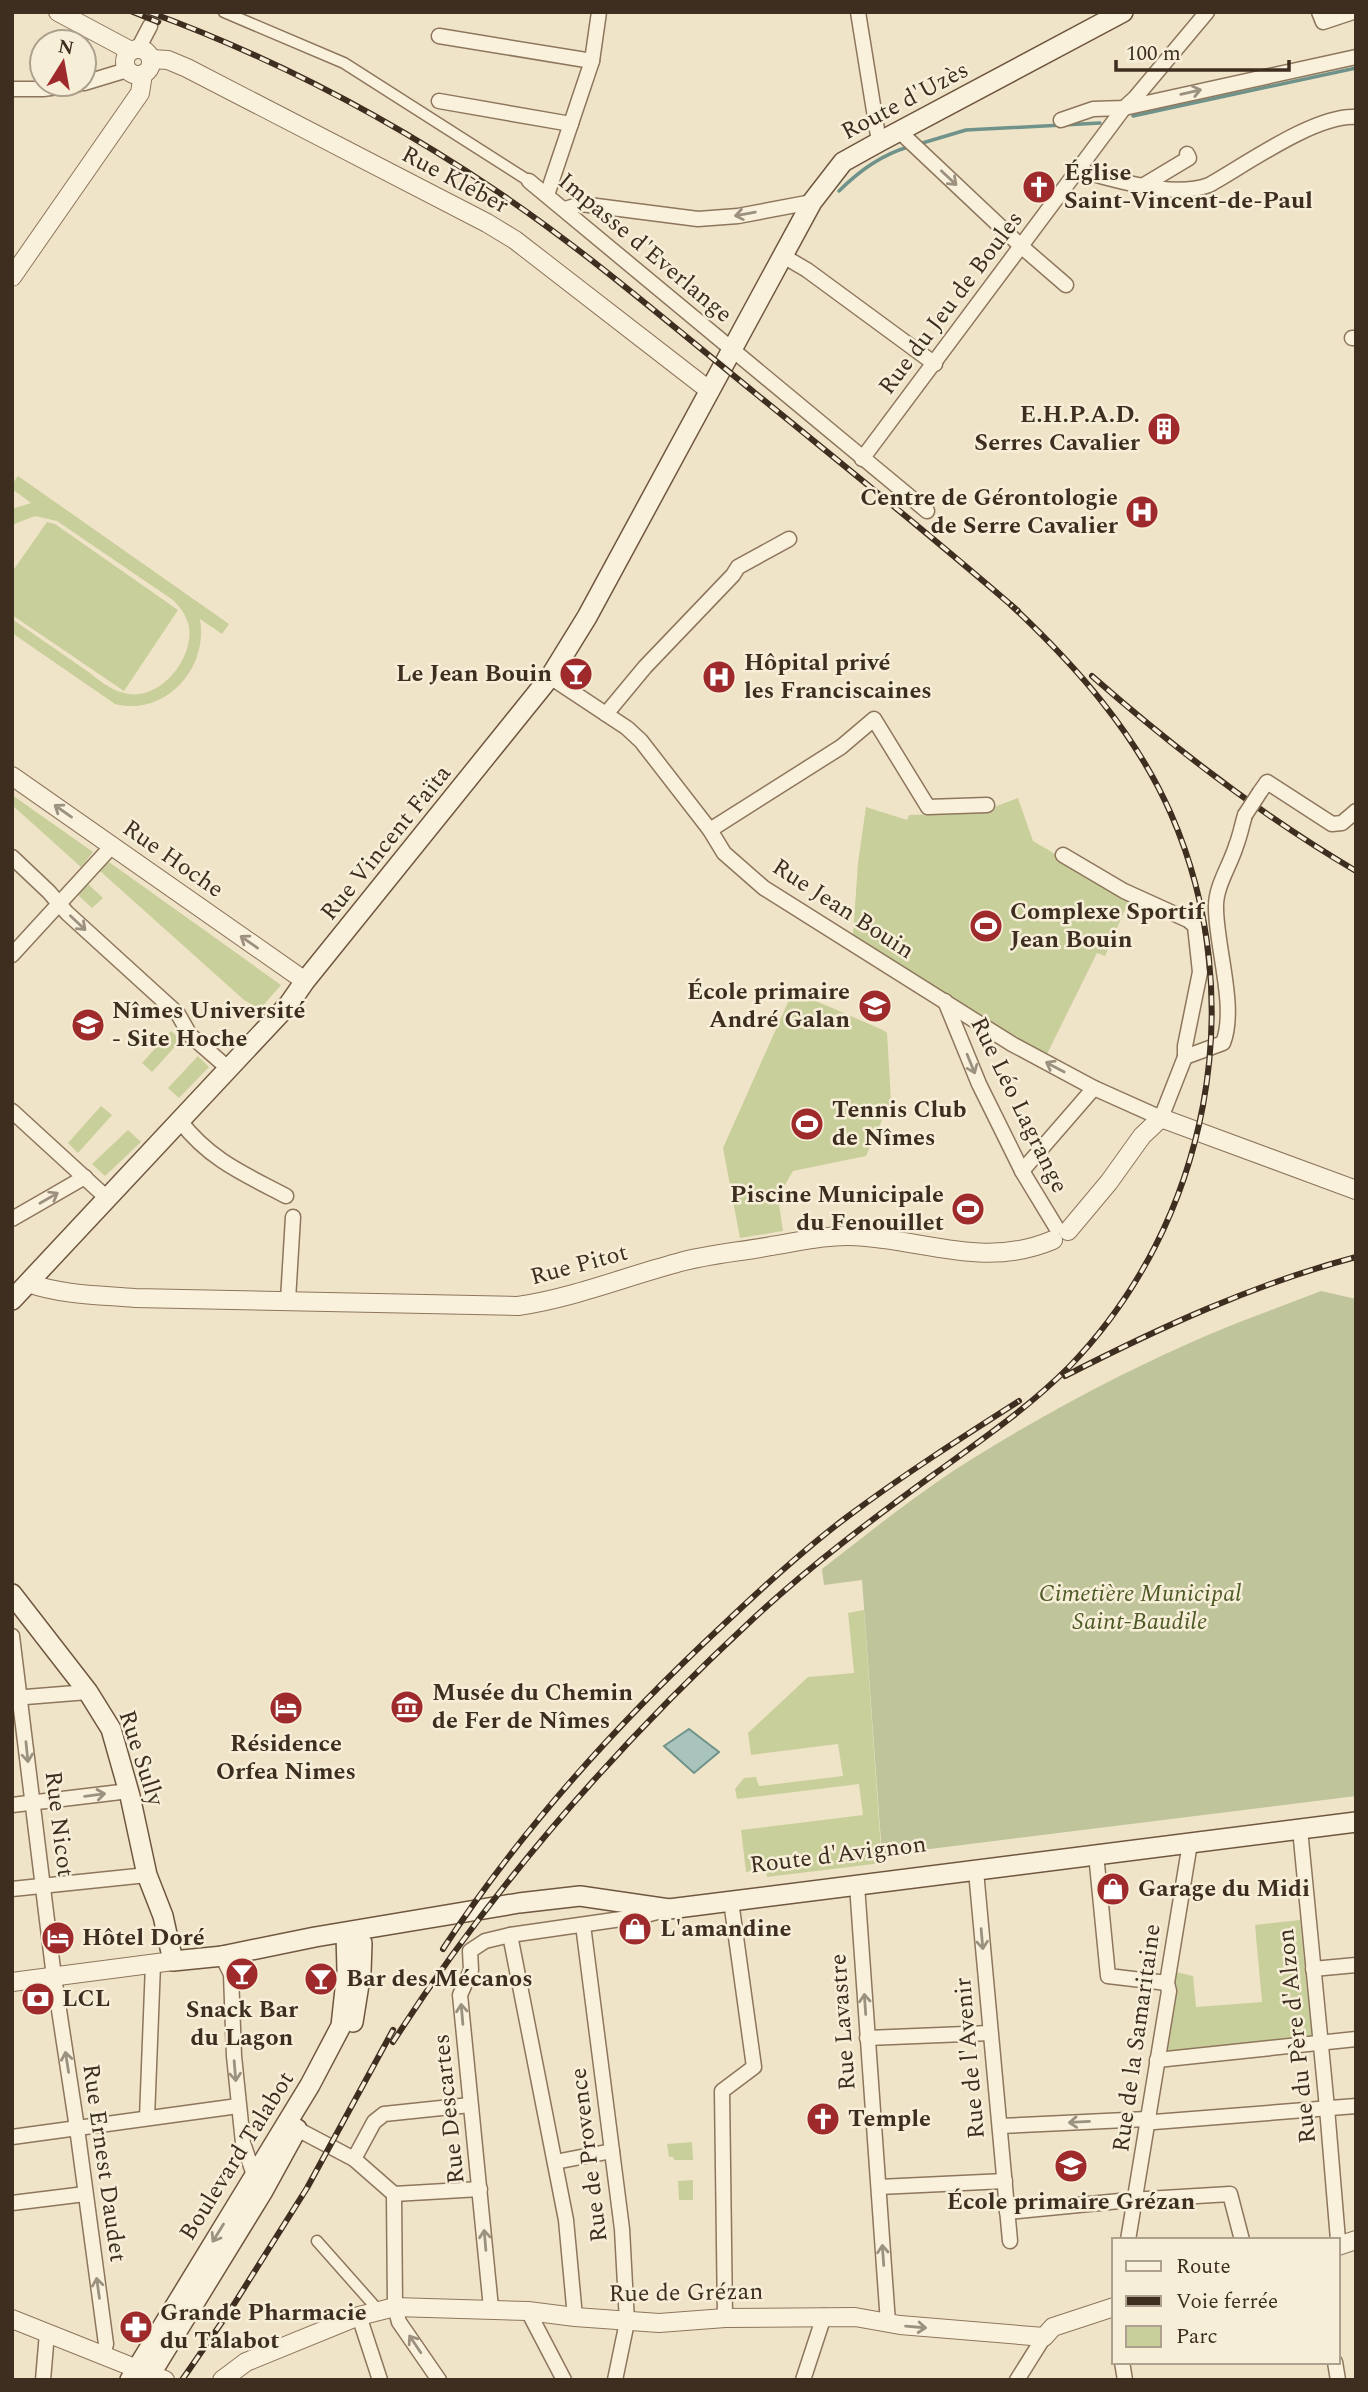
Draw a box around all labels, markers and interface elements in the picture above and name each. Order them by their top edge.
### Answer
north arrow [28,28,98,98]
scale bar [1116,28,1289,72]
text: N [56,32,76,63]
text: 100 m [1126,38,1181,70]
street label: Route d'Uzès [835,52,975,150]
one-way arrow [1179,85,1202,99]
street label: Rue Kléber [395,137,515,223]
place label: Église Saint-Vincent-de-Paul [1064,155,1313,219]
street label: Impasse d'Everlange [550,164,740,332]
church icon: Église Saint-Vincent-de-Paul [1020,168,1058,206]
one-way arrow [940,169,957,186]
street label: Rue du Jeu de Boules [870,203,1032,403]
one-way arrow [734,208,756,221]
place label: E.H.P.A.D. Serres Cavalier [974,397,1141,461]
building icon: E.H.P.A.D. Serres Cavalier [1145,410,1183,448]
place label: Centre de Gérontologie de Serre Cavalier [860,480,1119,544]
hospital icon: Centre de Gérontologie de Serre Cavalier [1123,493,1161,531]
place label: Hôpital privé les Franciscaines [744,645,932,709]
bar icon: Le Jean Bouin [557,655,595,693]
place label: Le Jean Bouin [396,656,552,692]
hospital icon: Hôpital privé les Franciscaines [700,658,738,696]
street label: Rue Vincent Faïta [312,757,460,929]
one-way arrow [54,804,73,818]
street label: Rue Hoche [115,811,231,907]
street label: Rue Jean Bouin [765,849,921,969]
place label: Complexe Sportif Jean Bouin [1010,894,1206,958]
sports icon: Complexe Sportif Jean Bouin [967,907,1005,945]
one-way arrow [69,914,86,931]
one-way arrow [240,935,259,949]
place label: École primaire André Galan [687,974,850,1038]
school or university icon: École primaire André Galan [856,987,894,1025]
place label: Nîmes Université - Site Hoche [112,993,306,1057]
school or university icon: Nîmes Université - Site Hoche [69,1006,107,1044]
street label: Rue Léo Lagrange [961,1011,1077,1199]
one-way arrow [965,1053,978,1075]
one-way arrow [1046,1060,1066,1074]
place label: Tennis Club de Nîmes [832,1092,967,1156]
sports icon: Tennis Club de Nîmes [788,1105,826,1143]
place label: Piscine Municipale du Fenouillet [730,1177,944,1241]
sports icon: Piscine Municipale du Fenouillet [949,1190,987,1228]
one-way arrow [38,1191,58,1205]
street label: Rue Pitot [526,1235,632,1295]
park label: Cimetière Municipal Saint-Baudile [1039,1576,1241,1640]
place label: Musée du Chemin de Fer de Nîmes [432,1675,633,1739]
museum icon: Musée du Chemin de Fer de Nîmes [388,1688,426,1726]
hotel icon: Résidence Orfea Nimes [267,1689,305,1727]
street label: Rue Sully [109,1705,174,1812]
place label: Résidence Orfea Nimes [216,1726,356,1790]
one-way arrow [21,1740,34,1763]
street label: Rue Nicot [35,1769,83,1879]
one-way arrow [83,1788,106,1801]
street label: Route d'Avignon [748,1826,928,1884]
shop icon: Garage du Midi [1094,1870,1132,1908]
place label: Garage du Midi [1138,1871,1310,1907]
shop icon: L'amandine [616,1910,654,1948]
place label: L'amandine [660,1911,791,1947]
hotel icon: Hôtel Doré [39,1919,77,1957]
place label: Hôtel Doré [82,1920,205,1956]
street label: Rue de la Samaritaine [1103,1921,1171,2155]
one-way arrow [976,1927,989,1950]
street label: Rue du Père d'Alzon [1268,1927,1326,2145]
street label: Rue Lavastre [820,1952,866,2092]
bar icon: Snack Bar du Lagon [223,1955,261,1993]
bar icon: Bar des Mécanos [302,1960,340,1998]
place label: Bar des Mécanos [346,1961,533,1997]
street label: Rue de l'Avenir [945,1976,995,2140]
bank icon: LCL [19,1980,57,2018]
place label: LCL [62,1981,110,2017]
place label: Snack Bar du Lagon [186,1992,299,2056]
one-way arrow [858,1992,871,2015]
one-way arrow [455,2003,468,2026]
street label: Rue Descartes [423,2032,475,2186]
one-way arrow [60,2052,73,2074]
one-way arrow [229,2059,242,2082]
street label: Rue Ernest Daudet [72,2062,136,2264]
street label: Boulevard Talabot [170,2064,304,2248]
street label: Rue de Provence [560,2066,618,2244]
church icon: Temple [804,2100,842,2138]
place label: Temple [848,2101,931,2137]
one-way arrow [1068,2116,1091,2129]
school or university icon: École primaire Grézan [1052,2147,1090,2185]
place label: École primaire Grézan [947,2184,1195,2220]
one-way arrow [211,2223,226,2242]
one-way arrow [478,2230,491,2252]
legend [1112,2238,1340,2364]
one-way arrow [876,2244,889,2267]
text: Route [1176,2251,1231,2283]
street label: Rue de Grézan [608,2274,764,2312]
one-way arrow [91,2277,104,2300]
text: Voie ferrée [1176,2286,1278,2318]
place label: Grande Pharmacie du Talabot [160,2295,367,2359]
pharmacy icon: Grande Pharmacie du Talabot [117,2308,155,2346]
one-way arrow [904,2321,927,2334]
text: Parc [1176,2321,1218,2353]
one-way arrow [408,2335,422,2355]

